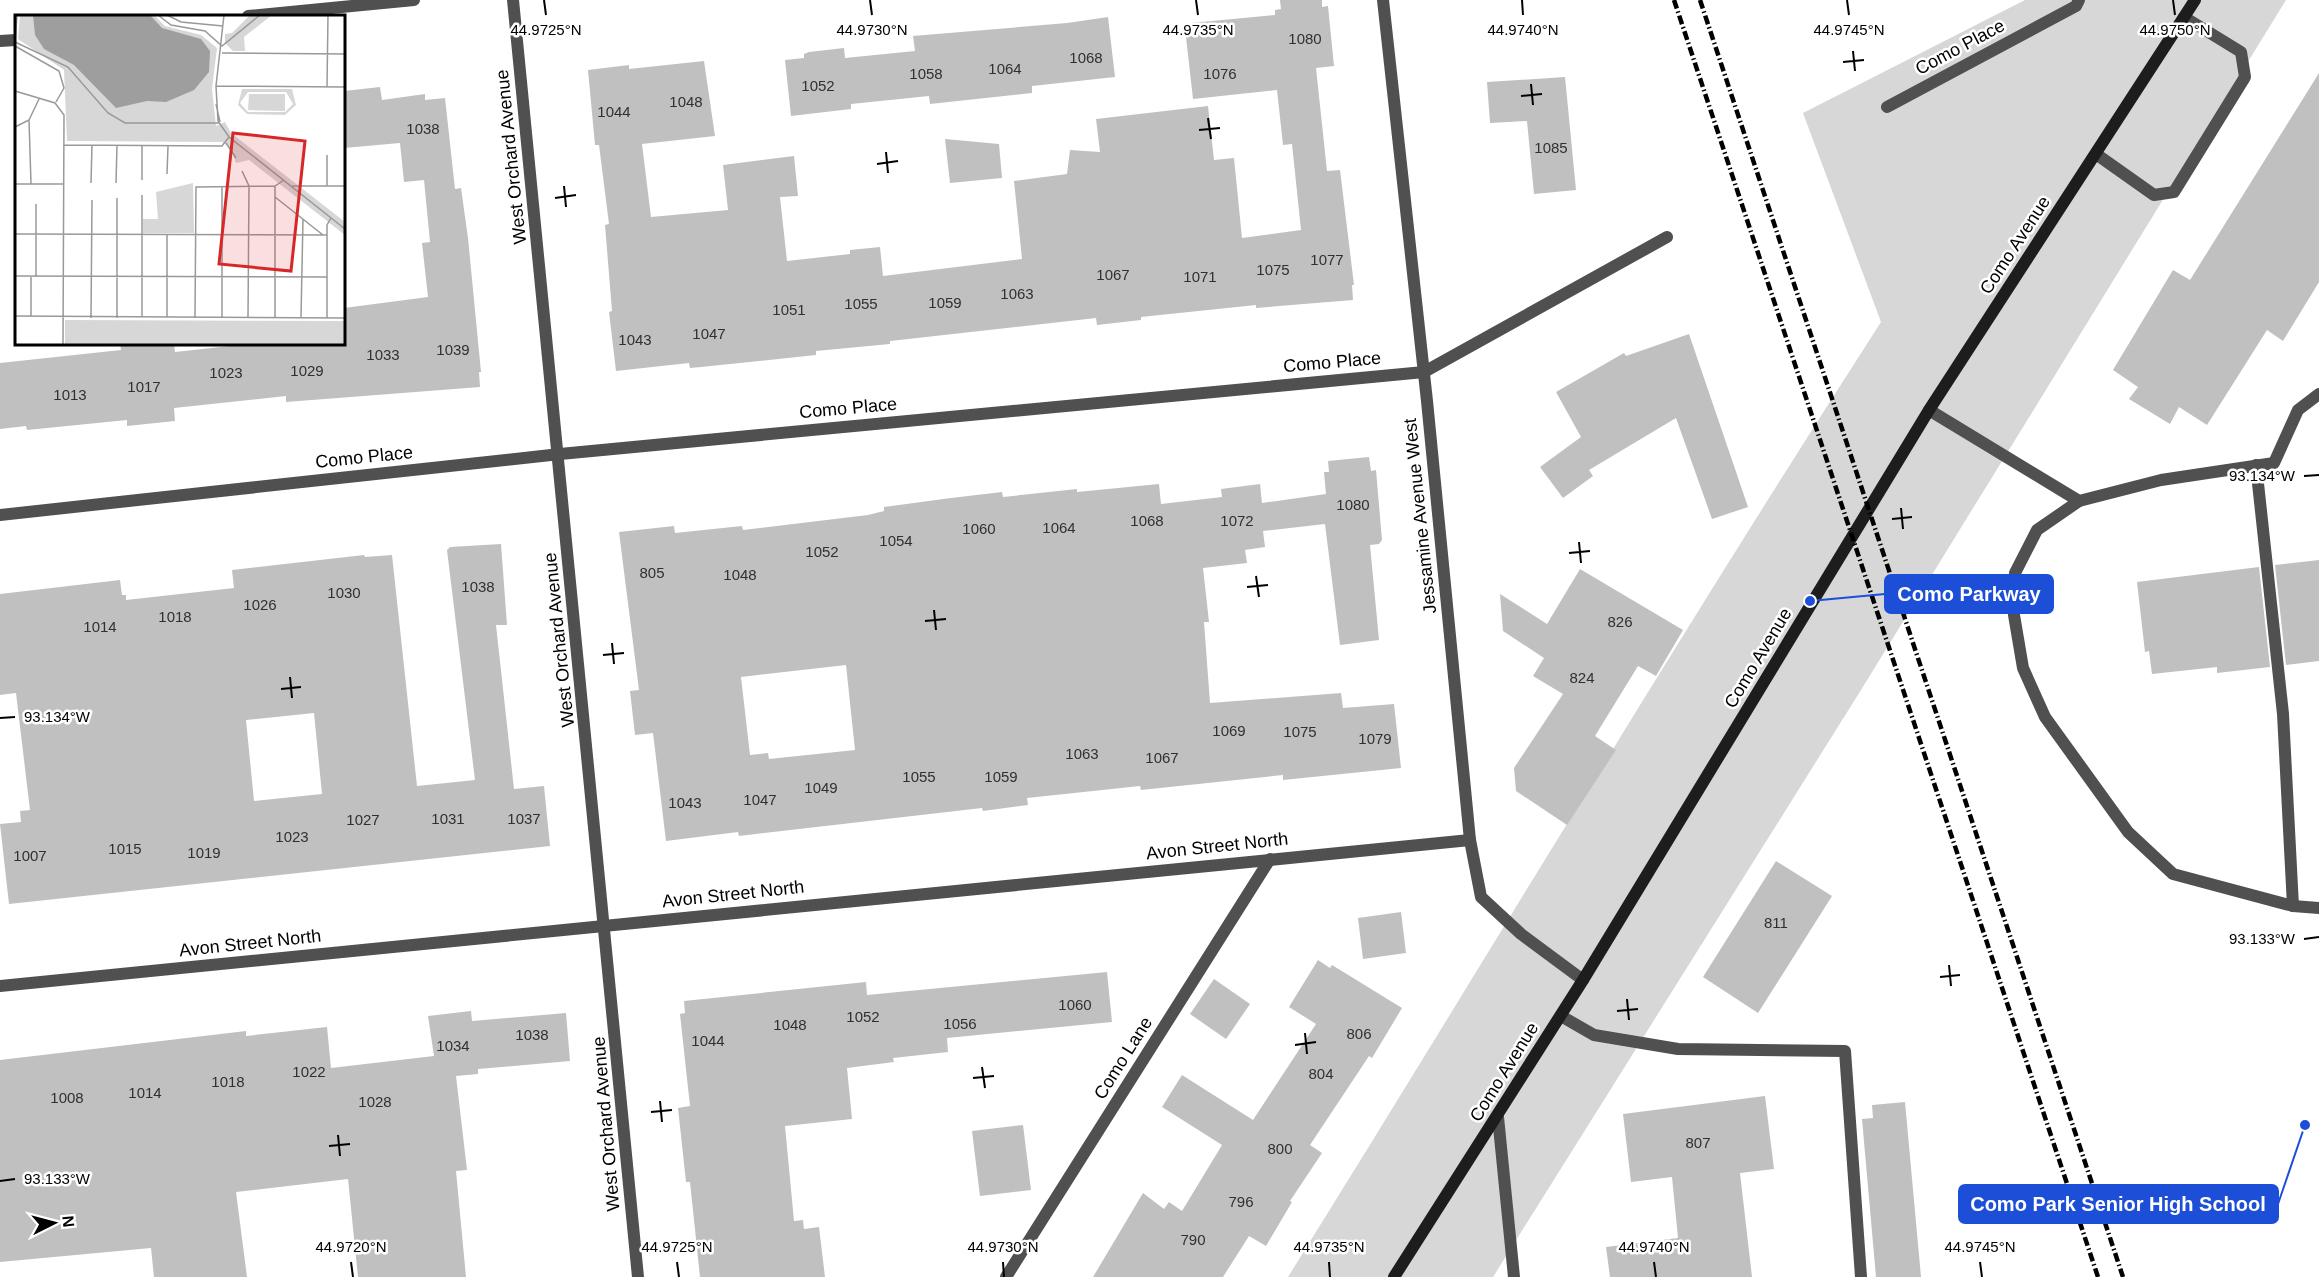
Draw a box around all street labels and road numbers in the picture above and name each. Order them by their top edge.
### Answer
street label: Como Place [1912,15,2008,79]
street label: West Orchard Avenue [492,69,530,245]
street label: Como Avenue [1976,192,2054,298]
street label: Como Place [1282,348,1382,376]
street label: Como Place [798,394,898,422]
street label: Jessamine Avenue West [1400,417,1440,615]
street label: Como Place [314,442,414,472]
street label: West Orchard Avenue [540,552,578,728]
street label: Como Avenue [1720,605,1796,711]
street label: Avon Street North [1145,829,1289,863]
street label: Avon Street North [661,877,805,911]
street label: Avon Street North [178,926,322,960]
street label: Como Lane [1090,1013,1156,1103]
street label: Como Avenue [1466,1019,1542,1125]
street label: West Orchard Avenue [588,1036,624,1212]

